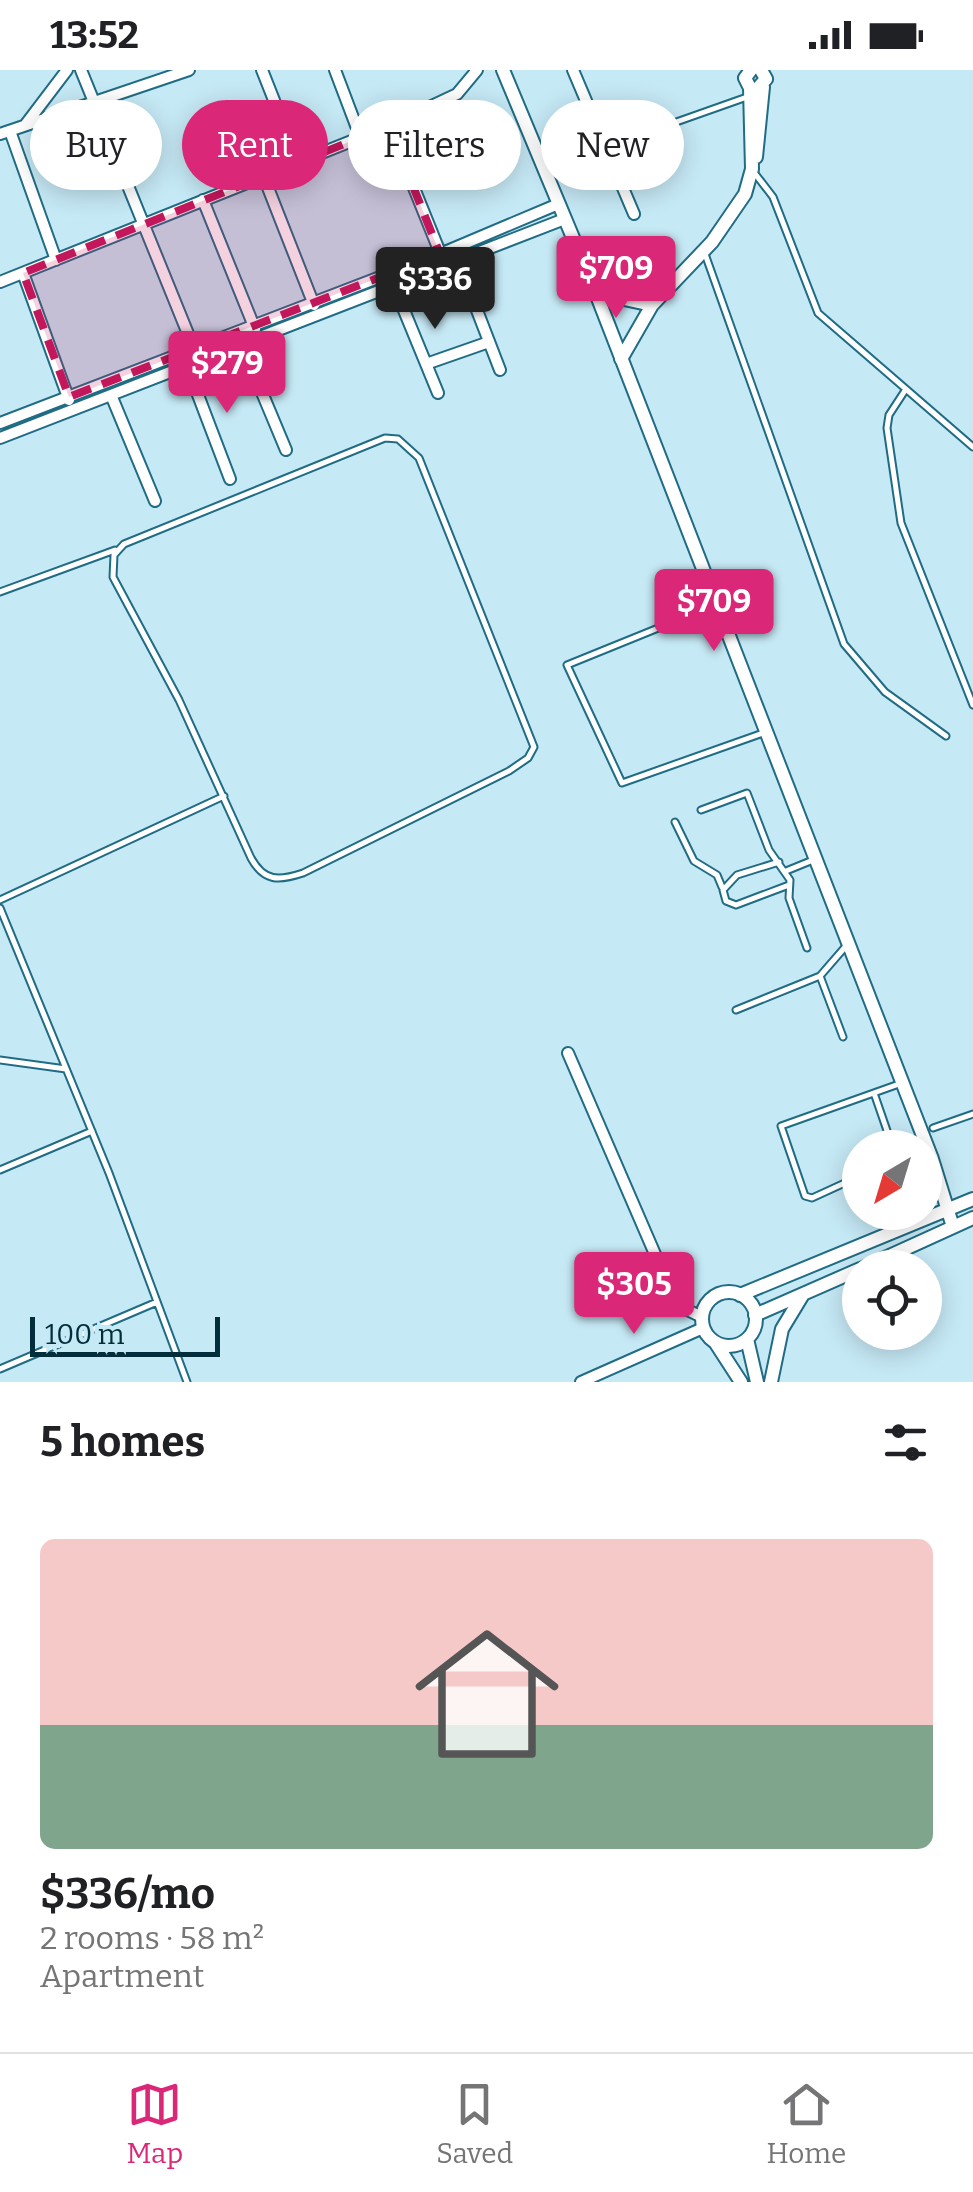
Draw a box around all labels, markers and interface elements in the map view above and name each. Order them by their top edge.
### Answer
text: 13:52 [50,12,139,58]
chip: Buy [30,100,162,190]
chip: Rent [182,100,328,190]
chip: Filters [348,100,521,190]
chip: New [541,100,684,190]
pin: $709 [557,236,675,321]
pin: $336 [376,247,494,332]
text: $709 [579,249,653,287]
text: $336 [398,260,472,298]
pin: $279 [168,331,286,416]
text: $279 [190,344,264,382]
pin: $709 [655,569,773,654]
text: $709 [677,582,751,620]
north arrow [842,1130,942,1230]
map controls [842,1130,942,1350]
button: locate [842,1250,942,1350]
pin: $305 [575,1252,693,1337]
text: $305 [596,1265,672,1303]
scale bar [30,1312,220,1356]
text: 100 m [45,1318,125,1351]
icon: filters [878,1415,933,1470]
text: 5 homes [40,1417,205,1467]
icon: home [397,1604,577,1784]
text: $336/mo [40,1869,215,1919]
text: 2 rooms · 58 m² [40,1919,264,1957]
text: Apartment [40,1957,204,1995]
tab: Map [127,2077,183,2170]
tab: Saved [436,2077,513,2170]
tab: Home [766,2077,846,2170]

